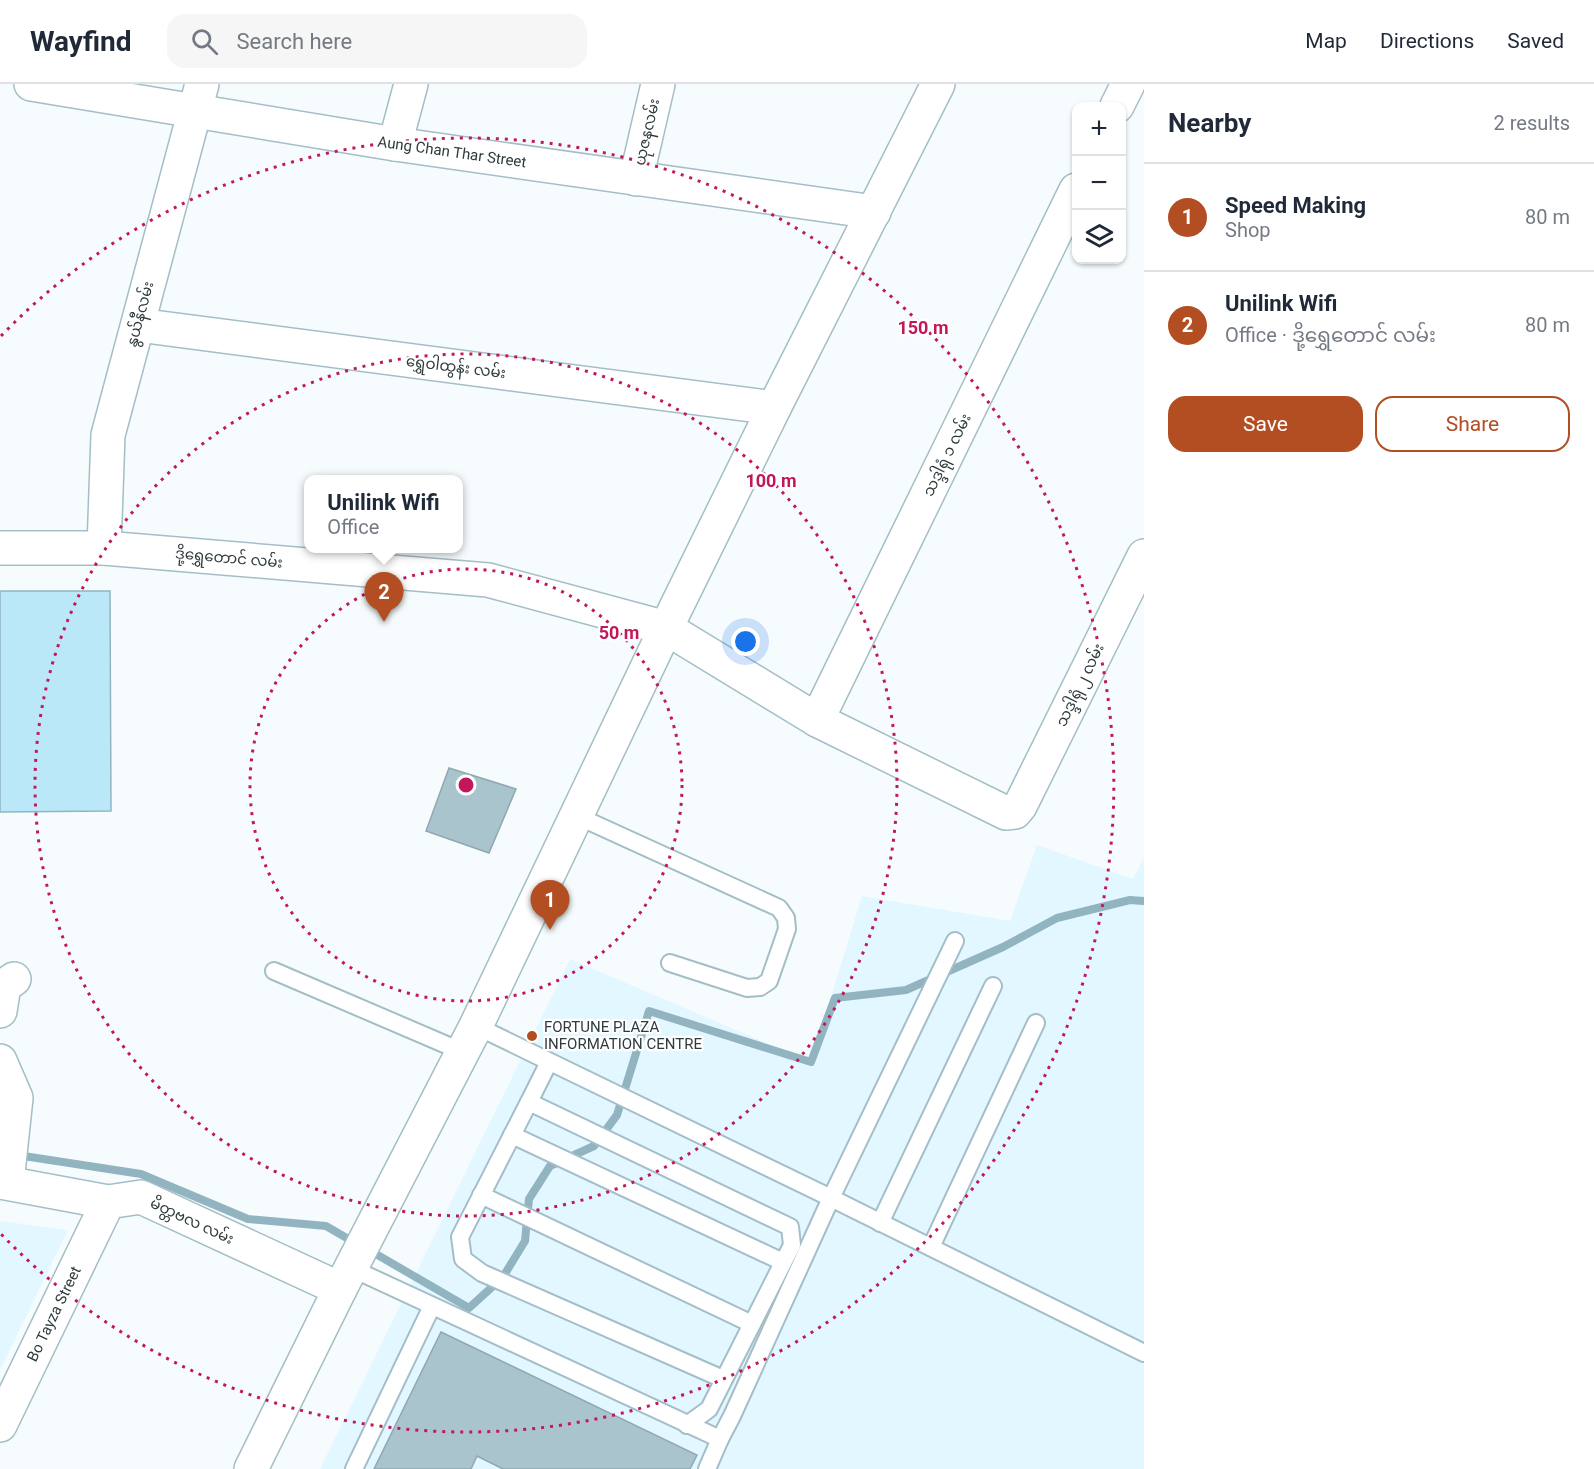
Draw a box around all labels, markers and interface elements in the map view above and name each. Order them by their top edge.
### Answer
search box [167,14,587,68]
text: Wayfind [30,25,131,58]
icon: search [188,25,221,58]
text: Search here [236,29,352,54]
text: Map [1305,29,1347,53]
text: Directions [1380,29,1474,53]
text: Saved [1507,29,1564,53]
street label: ယုဇနလမ်း [630,97,666,168]
map controls [1072,102,1126,264]
button: + [1072,102,1126,156]
text: Nearby [1168,108,1251,138]
text: 2 results [1494,111,1570,135]
street label: Aung Chan Thar Street [376,133,528,171]
button: − [1072,156,1126,210]
text: Speed Making [1225,193,1366,218]
text: 1 [1182,205,1193,229]
text: 80 m [1525,205,1570,229]
button: layers [1072,210,1126,264]
text: Shop [1225,218,1271,242]
street label: နွယ်နီလမ်း [122,279,160,350]
text: Unilink Wifi [1225,291,1337,316]
text: 2 [1182,313,1193,337]
text: 80 m [1525,313,1570,337]
text: 150 m [897,317,949,338]
text: Office · ဒို့ရွှေတောင် လမ်း [1225,323,1436,347]
street label: ရွှေဝါထွန်း လမ်း [405,351,507,385]
button: Save [1168,396,1363,452]
button: Share [1375,396,1570,452]
street label: သဒ္ဒါရုံ ၁ လမ်း [918,410,978,501]
text: 100 m [745,470,797,491]
popup [304,475,463,553]
text: Unilink Wifi [327,490,440,515]
text: Office [327,515,379,539]
street label: ဒို့ရွှေတောင် လမ်း [174,543,284,575]
pin: 2 [364,572,404,622]
text: 50 m [599,622,639,643]
your location [731,627,760,656]
street label: သဒ္ဒါရုံ ၂ လမ်း [1051,640,1111,731]
centre of rings [456,775,476,795]
pin: 1 [530,880,570,930]
place label: FORTUNE PLAZA INFORMATION CENTRE [544,1018,702,1053]
marker: FORTUNE PLAZA INFORMATION CENTRE [525,1029,539,1043]
street label: မိတ္တဗလ လမ်း [146,1193,237,1251]
street label: Bo Tayza Street [23,1263,85,1364]

